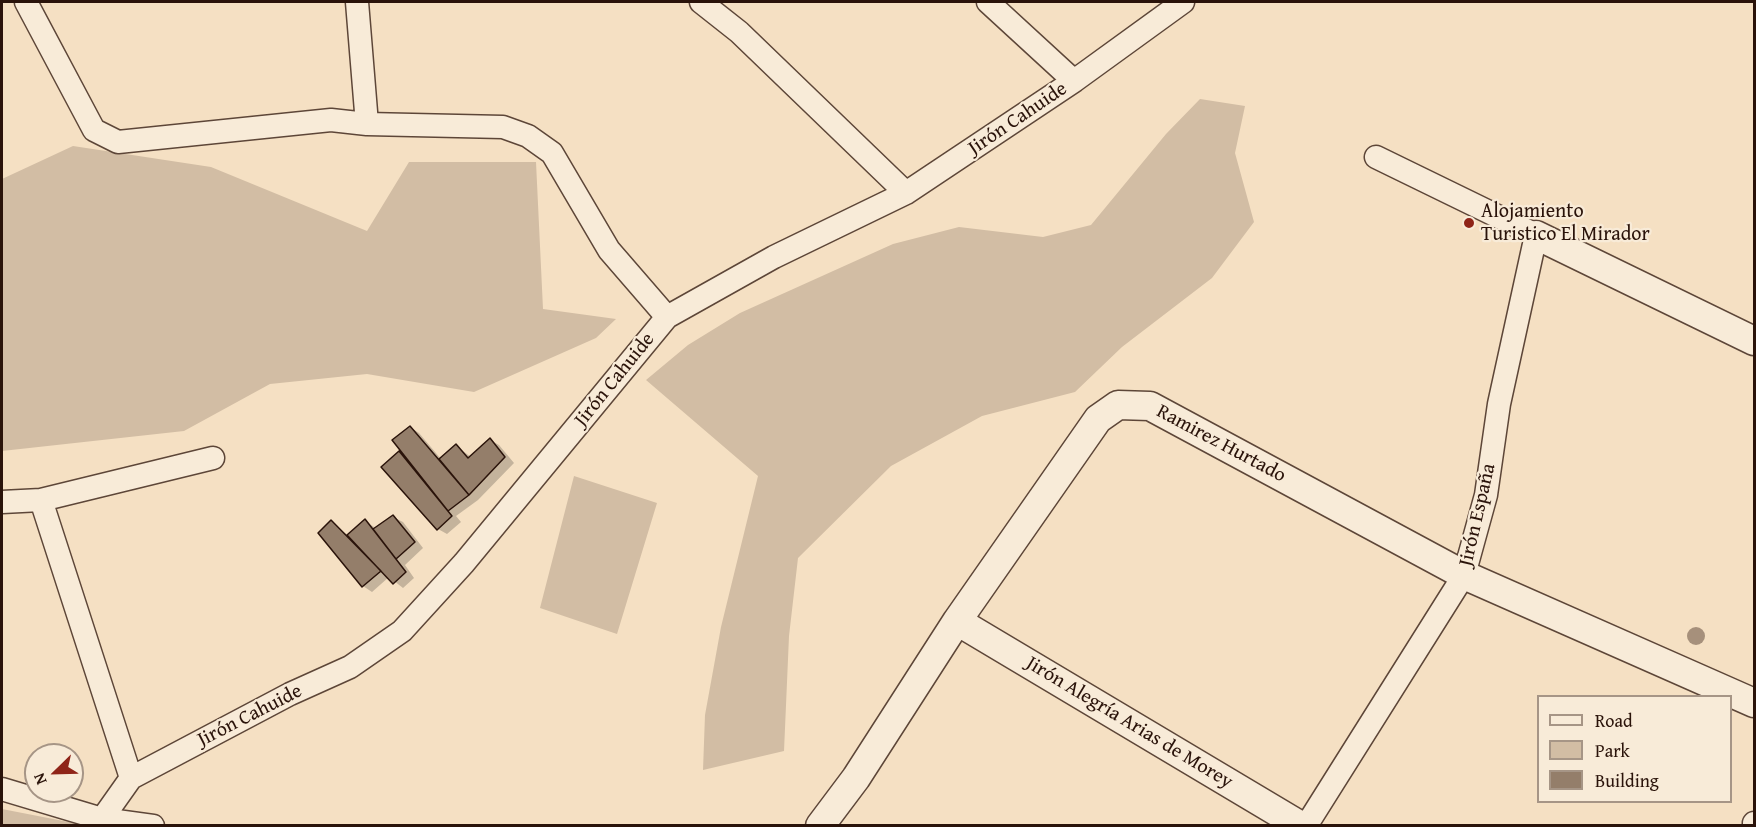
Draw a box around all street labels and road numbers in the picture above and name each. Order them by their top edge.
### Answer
street label: Jirón Cahuide [964,77,1072,161]
street label: Jirón Cahuide [570,328,660,432]
street label: Ramirez Hurtado [1152,400,1290,488]
street label: Jirón España [1454,461,1502,569]
street label: Jirón Alegría Arias de Morey [1021,652,1237,794]
street label: Jirón Cahuide [194,679,306,753]

